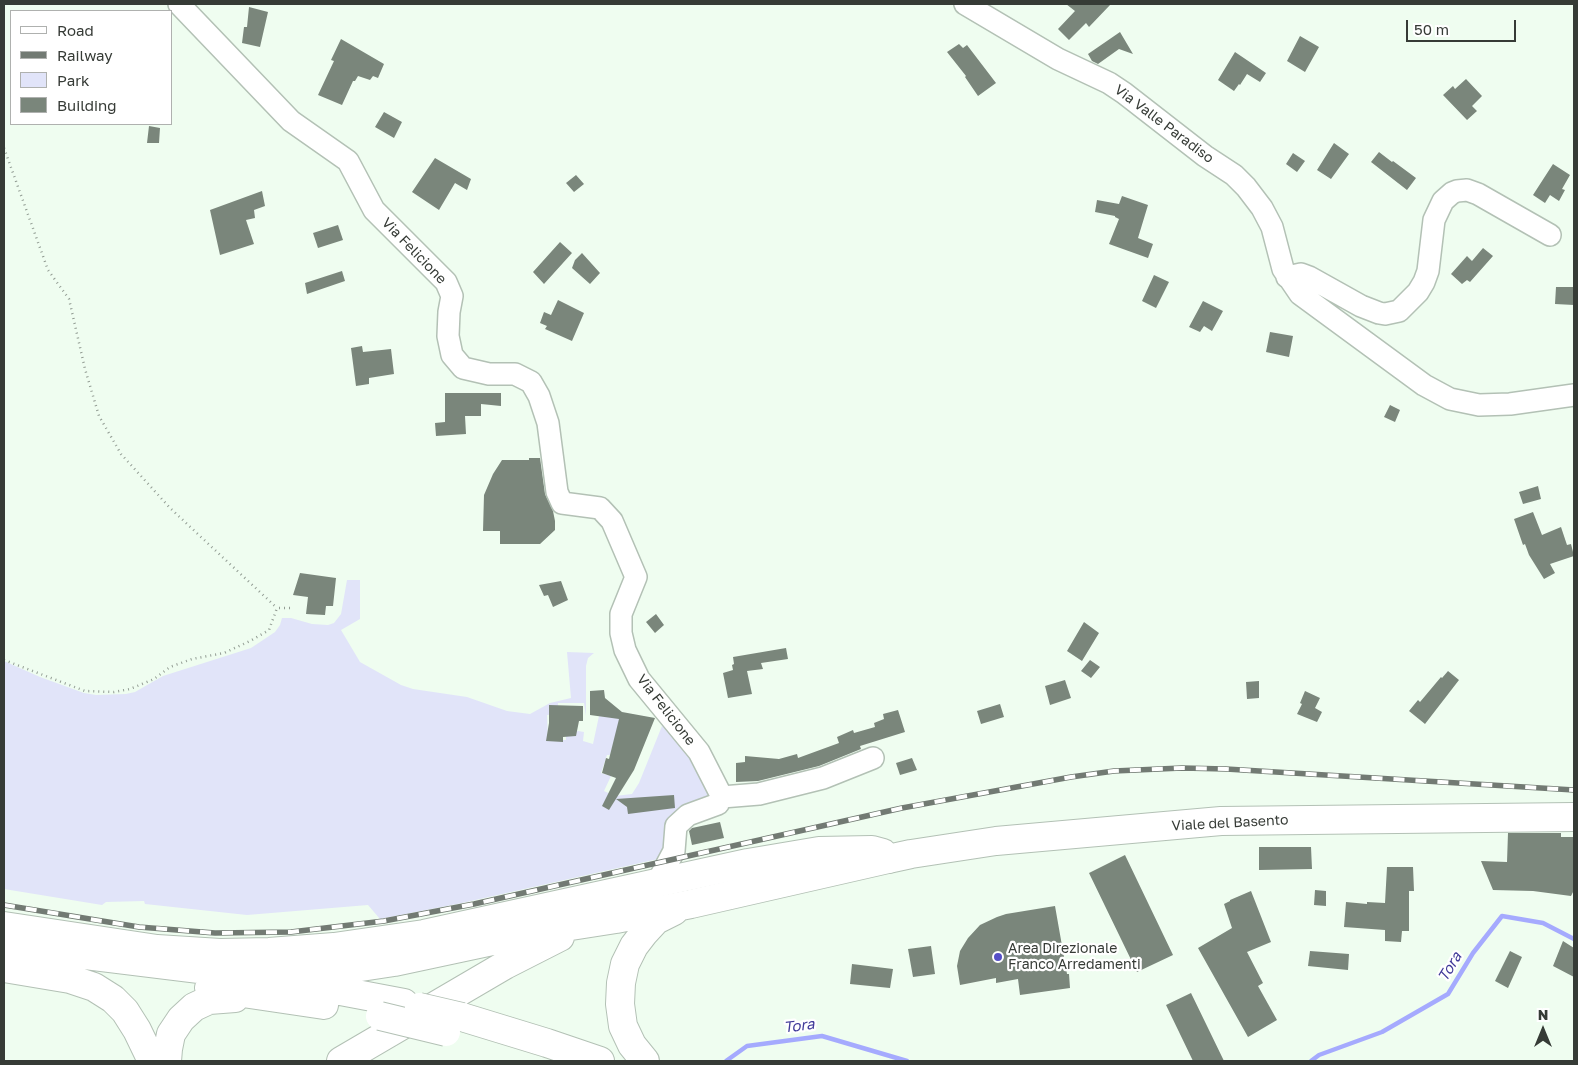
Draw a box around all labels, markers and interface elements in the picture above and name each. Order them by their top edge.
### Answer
legend [10,10,172,125]
scale bar [1408,10,1518,42]
text: 50 m [1414,20,1449,38]
text: Road [57,21,94,39]
text: Railway [57,46,113,64]
text: Park [57,71,89,89]
street label: Via Valle Paradiso [1111,81,1217,167]
text: Building [57,96,117,114]
street label: Via Felicione [378,214,450,288]
street label: Via Felicione [633,671,699,749]
street label: Viale del Basento [1171,812,1289,834]
place label: Area Direzionale Franco Arredamenti [1008,941,1141,974]
water label: Tora [1434,949,1466,985]
marker: Area Direzionale Franco Arredamenti [992,951,1004,963]
north arrow [1518,1005,1568,1055]
text: N [1538,1006,1548,1023]
water label: Tora [782,1015,816,1037]

